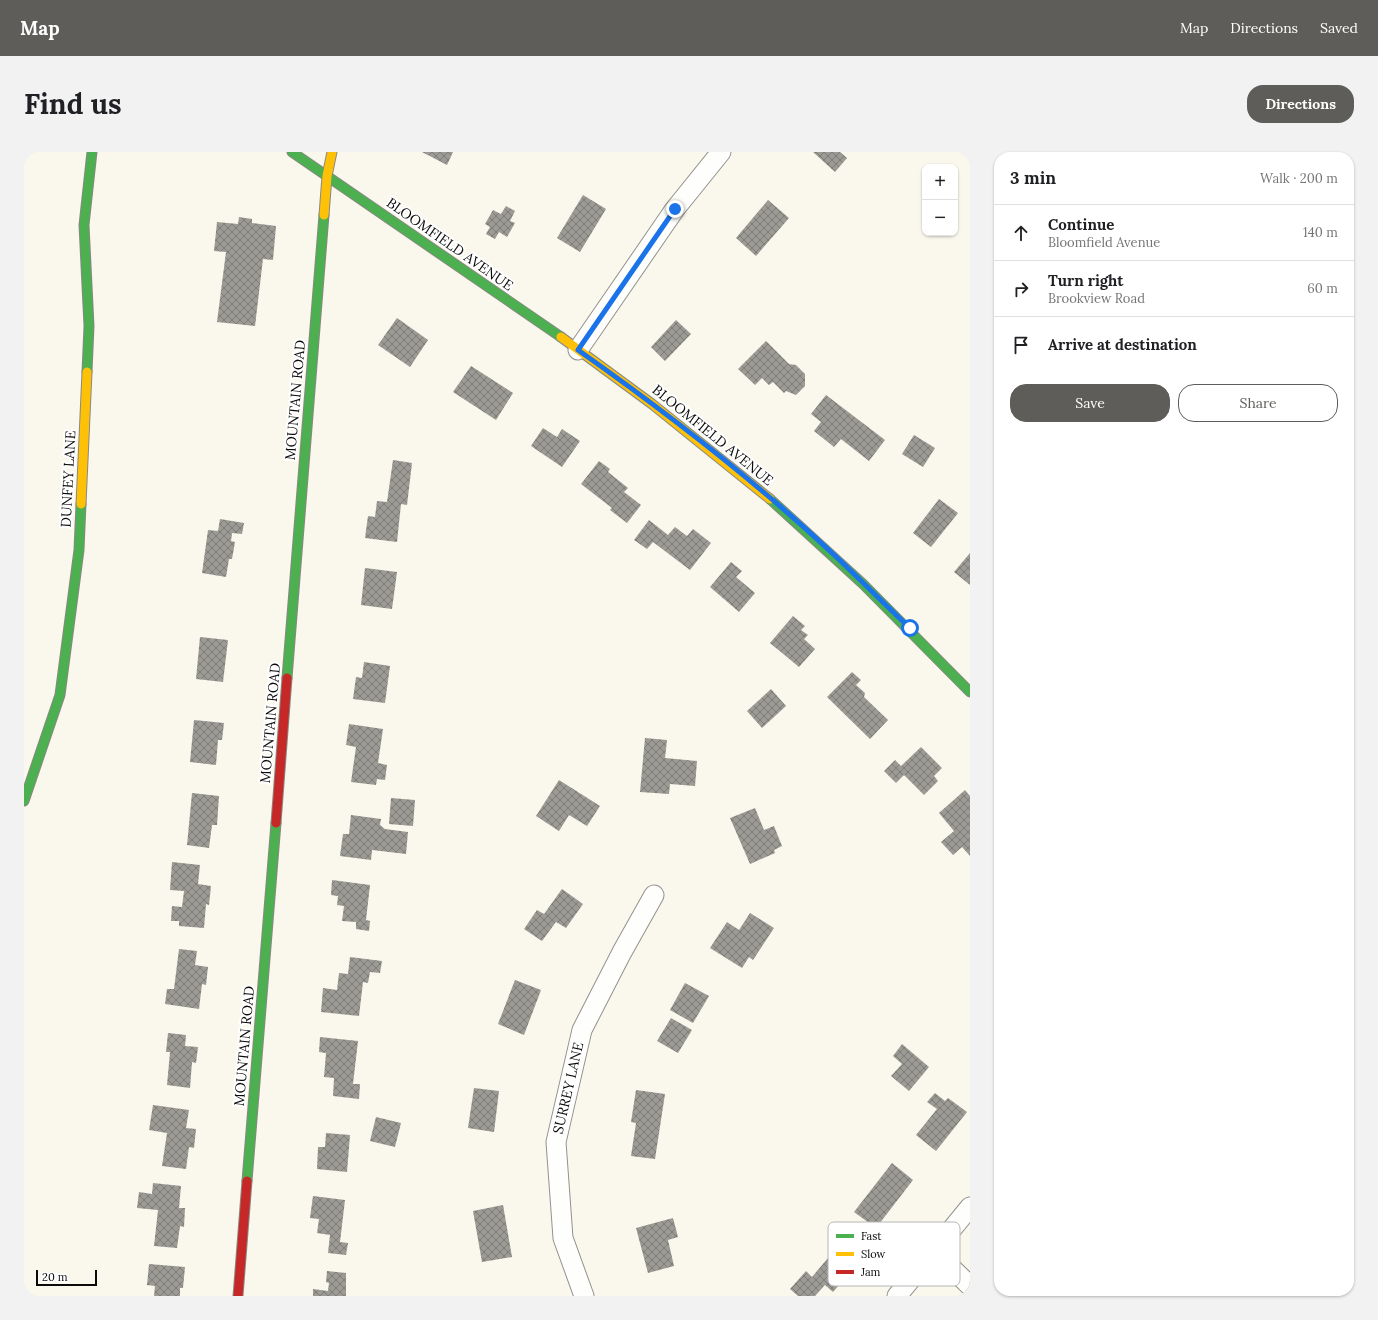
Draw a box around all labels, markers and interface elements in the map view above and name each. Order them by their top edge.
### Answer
text: Map [20,16,60,40]
text: Map [1180,19,1208,37]
text: Directions [1230,19,1298,37]
text: Saved [1320,19,1358,37]
button: Directions [1247,85,1354,123]
text: Find us [24,86,122,122]
map controls [922,164,958,236]
button: + [922,164,958,200]
text: 3 min [1010,167,1056,189]
text: Walk · 200 m [1260,170,1338,187]
street label: BLOOMFIELD AVENUE [383,193,517,295]
route end [666,200,684,218]
button: − [922,200,958,236]
text: Continue [1048,215,1114,234]
icon: ahead [1010,222,1032,244]
text: 140 m [1303,224,1338,241]
text: Bloomfield Avenue [1048,234,1160,251]
text: Turn right [1048,271,1124,290]
icon: right [1010,278,1032,300]
text: 60 m [1307,280,1338,297]
text: Brookview Road [1048,290,1145,307]
icon: arrive [1010,334,1032,356]
text: Arrive at destination [1048,335,1197,354]
street label: MOUNTAIN ROAD [281,339,309,461]
street label: BLOOMFIELD AVENUE [649,381,777,490]
button: Save [1010,384,1170,422]
button: Share [1178,384,1338,422]
street label: DUNFEY LANE [56,430,80,528]
route start [901,619,919,637]
street label: MOUNTAIN ROAD [256,662,284,784]
street label: MOUNTAIN ROAD [230,985,258,1107]
street label: SURREY LANE [549,1040,587,1136]
legend [828,1222,960,1286]
text: Fast [861,1229,882,1243]
text: Slow [861,1247,886,1261]
text: Jam [860,1265,881,1279]
scale bar [36,1268,97,1287]
text: 20 m [42,1270,67,1284]

